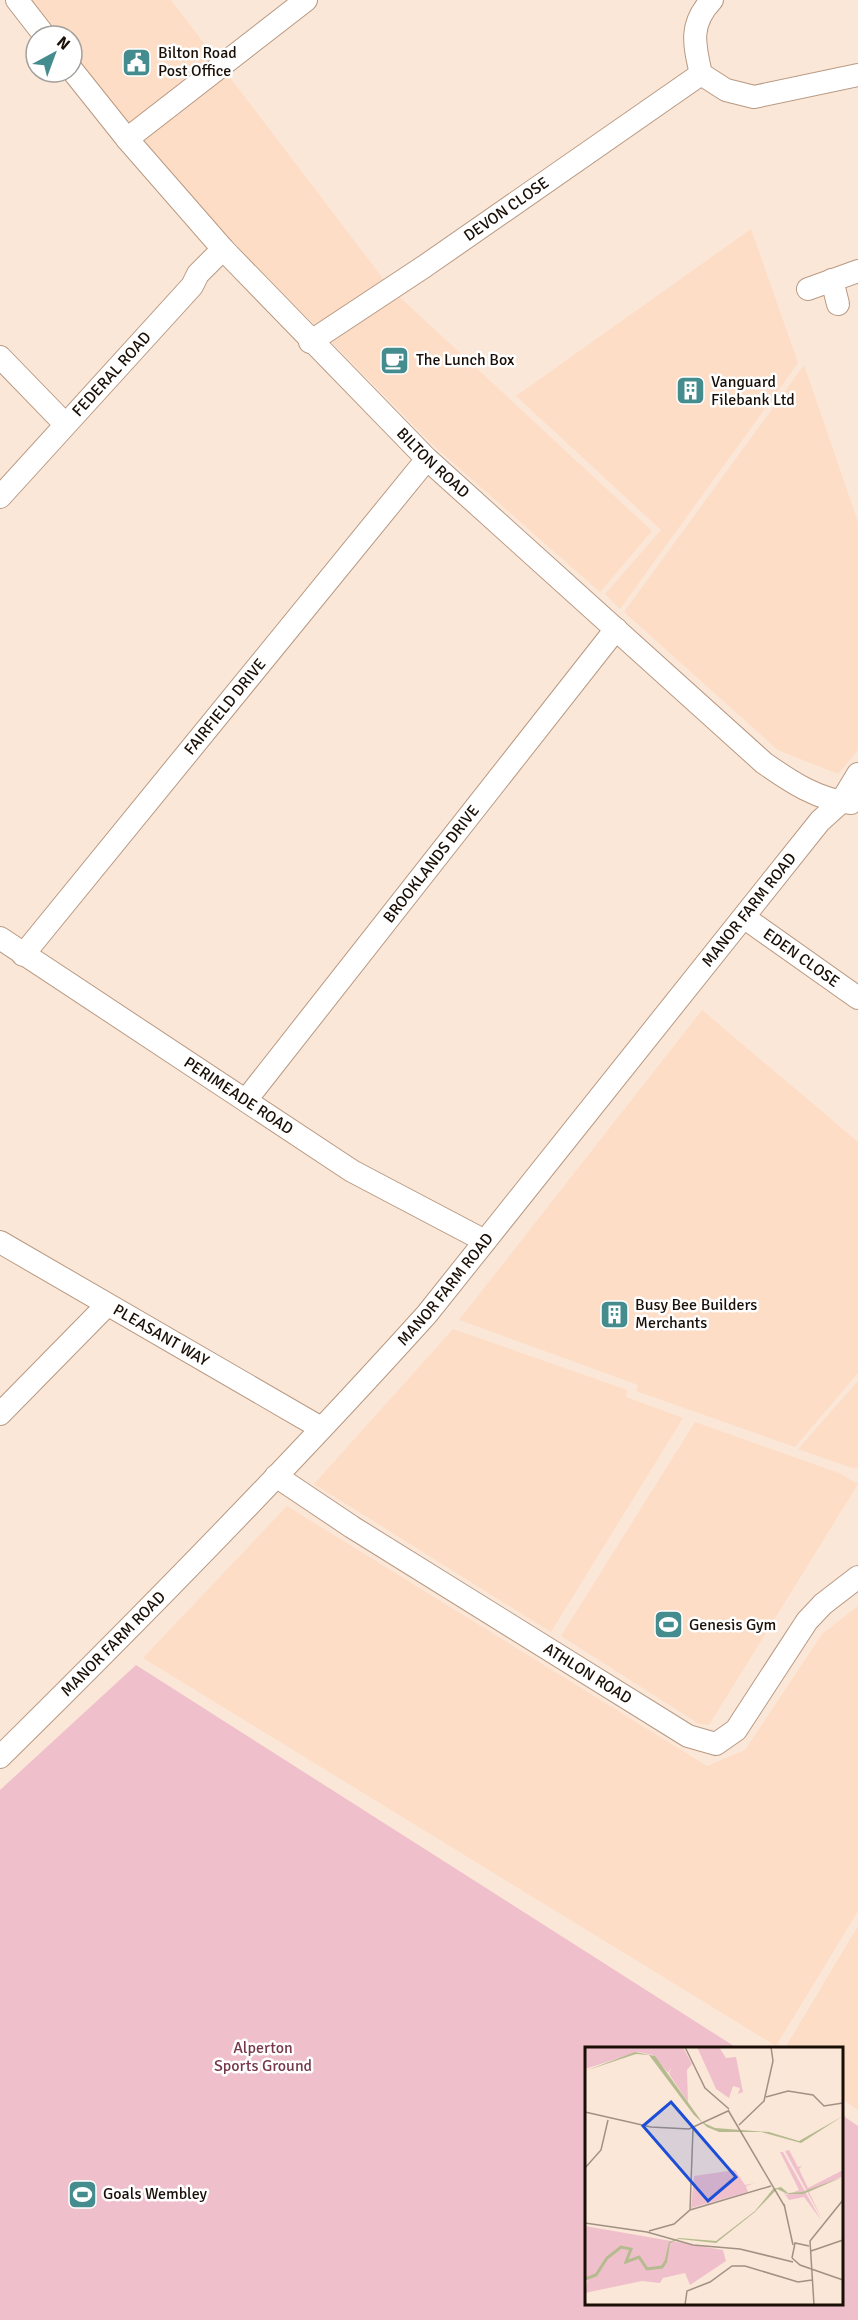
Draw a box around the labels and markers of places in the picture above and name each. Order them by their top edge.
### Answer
place label: Bilton Road Post Office [158,43,237,81]
public building icon: Bilton Road Post Office [121,46,153,78]
cafe icon: The Lunch Box [379,344,411,376]
place label: The Lunch Box [416,350,515,370]
place label: Vanguard Filebank Ltd [711,372,795,410]
building icon: Vanguard Filebank Ltd [674,375,706,407]
place label: Busy Bee Builders Merchants [635,1295,757,1333]
building icon: Busy Bee Builders Merchants [598,1298,630,1330]
sports icon: Genesis Gym [652,1609,684,1641]
place label: Genesis Gym [689,1615,776,1635]
sports icon: Goals Wembley [66,2178,98,2210]
place label: Goals Wembley [103,2184,207,2204]

